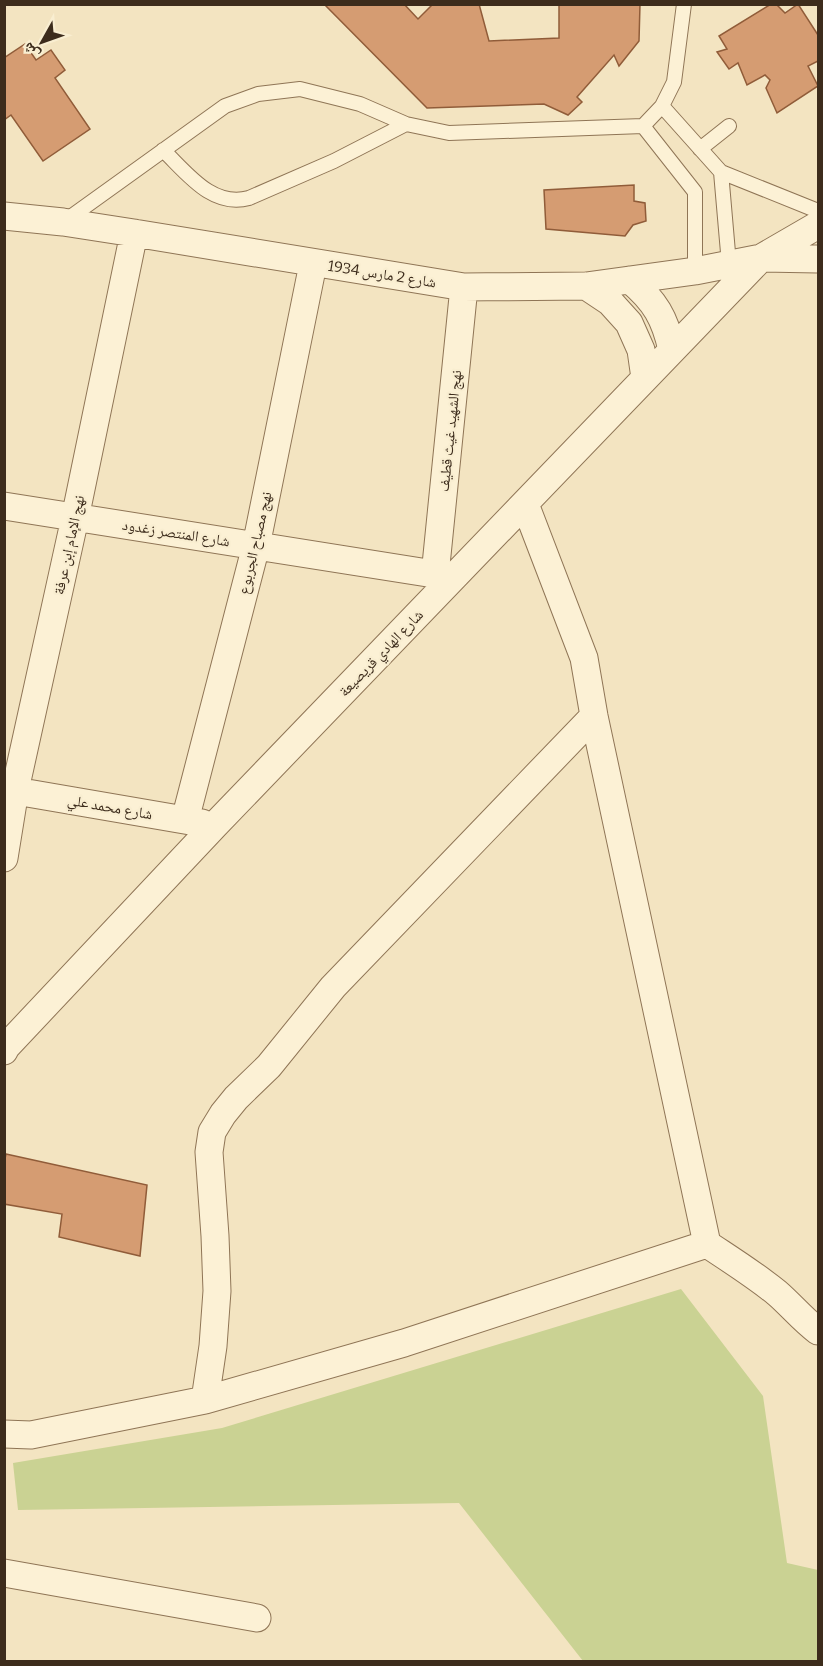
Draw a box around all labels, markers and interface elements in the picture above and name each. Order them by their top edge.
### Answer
north arrow [12,12,72,72]
text: ش [18,39,44,64]
street label: شارع 2 مارس 1934 [327,257,437,292]
street label: نهج الشهيد غيث قطيف [435,369,466,493]
street label: نهج مصباح الجربوع [234,490,277,596]
street label: نهج الإمام إبن عرفة [50,494,89,597]
street label: شارع المنتصر زغدود [121,516,231,551]
street label: شارع الهادي قريصيعة [335,606,429,702]
street label: شارع محمد علي [65,791,154,826]

